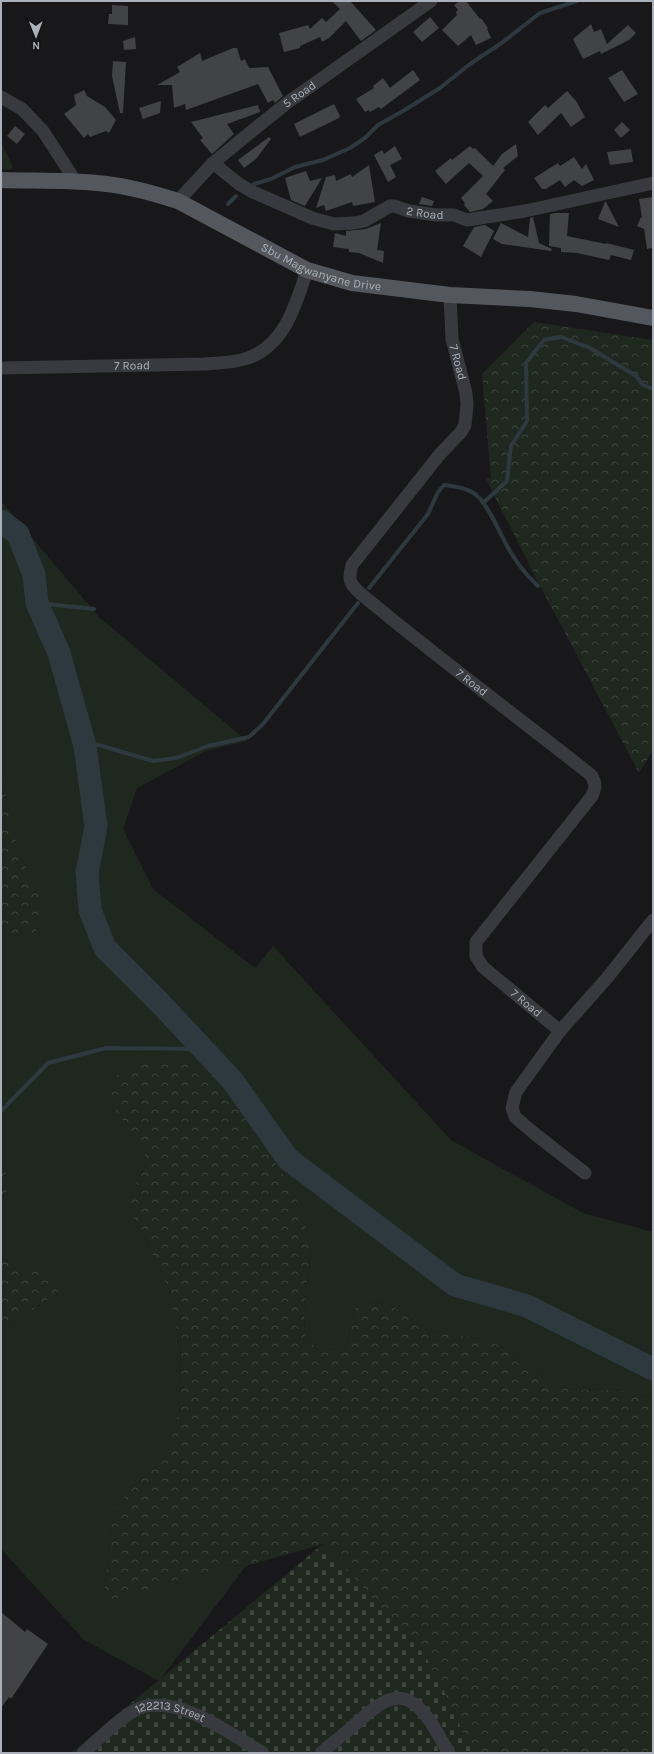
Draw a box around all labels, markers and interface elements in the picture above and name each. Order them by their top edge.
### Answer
north arrow [16,16,56,56]
text: N [32,39,40,52]
street label: 5 Road [280,78,319,111]
street label: 2 Road [405,204,444,222]
street label: Sbu Magwanyane Drive [259,240,382,294]
street label: 7 Road [447,343,469,381]
street label: 7 Road [114,358,150,373]
street label: 7 Road [453,666,490,699]
street label: 7 Road [508,986,545,1020]
street label: 122213 Street [133,1698,208,1725]

